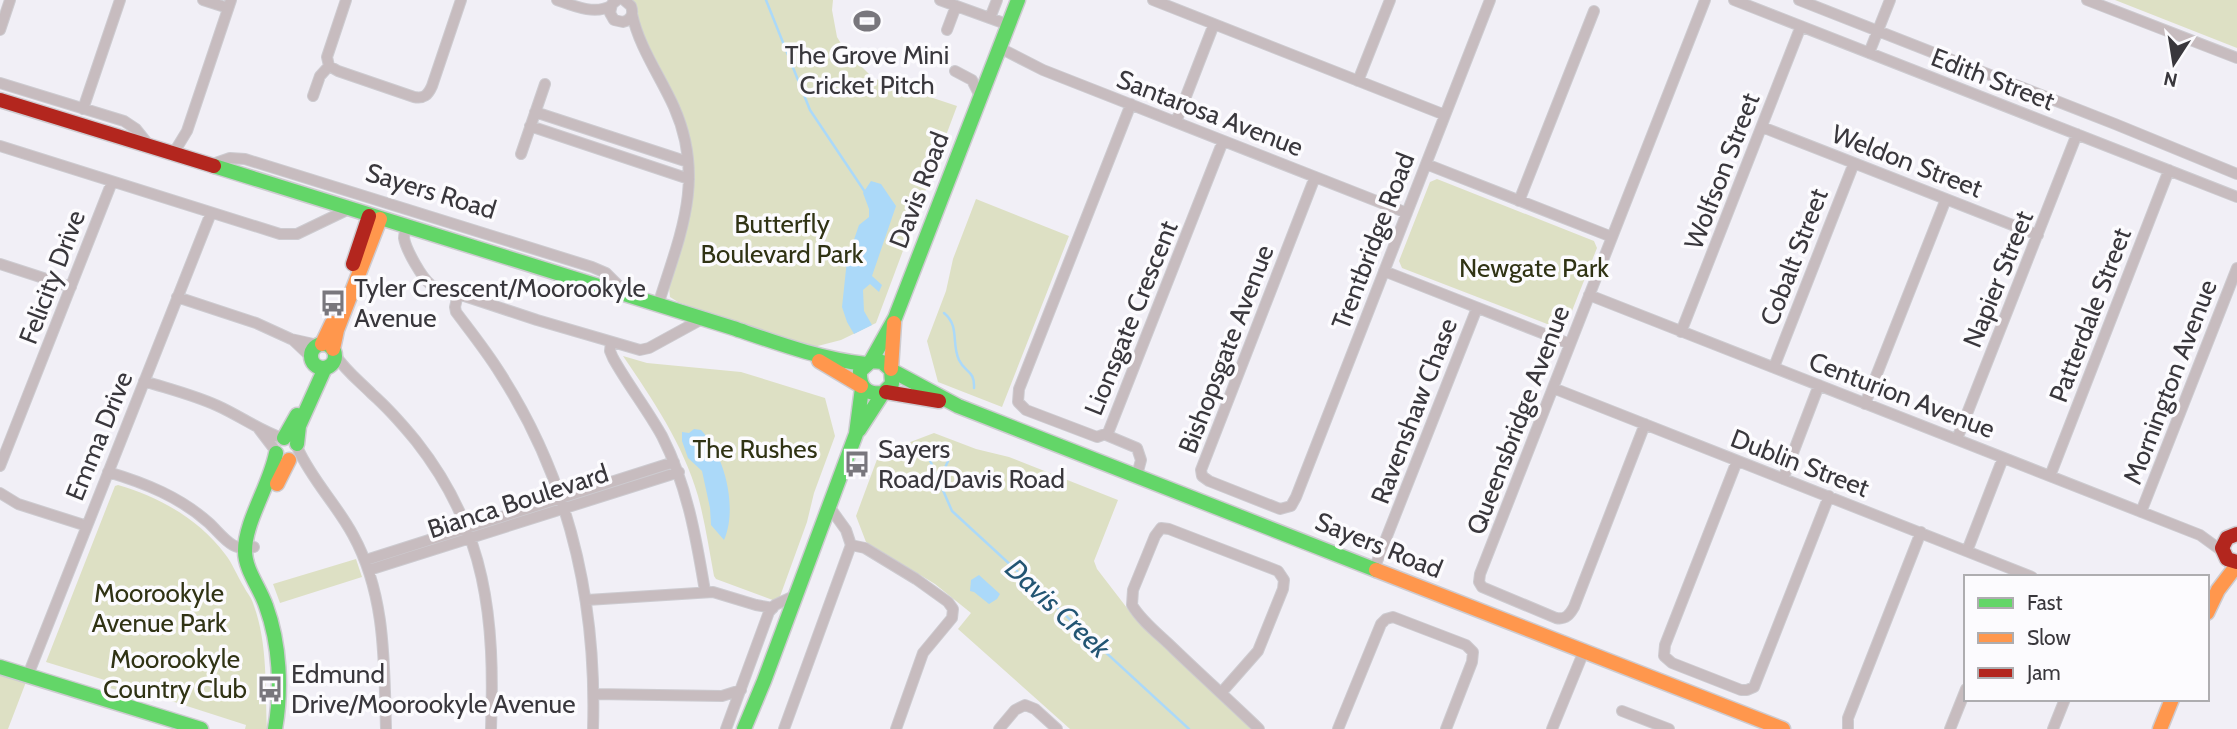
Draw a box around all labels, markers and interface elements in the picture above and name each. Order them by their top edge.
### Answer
sports icon: The Grove Mini Cricket Pitch [852,6,882,36]
north arrow [2139,28,2209,98]
place label: The Grove Mini Cricket Pitch [785,39,949,101]
street label: Edith Street [1927,41,2059,117]
street label: Santarosa Avenue [1112,63,1308,163]
text: N [2162,66,2180,92]
street label: Wolfson Street [1678,88,1767,254]
street label: Weldon Street [1827,118,1987,204]
street label: Davis Road [882,127,956,253]
street label: Trentbridge Road [1325,148,1421,334]
street label: Sayers Road [362,156,500,226]
street label: Cobalt Street [1753,184,1835,330]
street label: Felicity Drive [12,206,92,348]
street label: Napier Street [1956,206,2040,352]
park label: Butterfly Boulevard Park [701,208,864,270]
street label: Lionsgate Crescent [1077,216,1185,420]
street label: Patterdale Street [2042,223,2138,407]
street label: Bishopsgate Avenue [1172,240,1280,458]
park label: Newgate Park [1459,252,1609,284]
place label: Tyler Crescent/Moorookyle Avenue [354,272,646,334]
street label: Mornington Avenue [2116,275,2224,489]
bus stop icon: Tyler Crescent/Moorookyle Avenue [318,288,348,318]
street label: Queensbridge Avenue [1460,301,1576,539]
street label: Ravenshaw Chase [1364,314,1464,508]
street label: Centurion Avenue [1805,345,1999,445]
street label: Emma Drive [59,367,139,505]
street label: Dublin Street [1726,422,1874,504]
park label: The Rushes [693,433,818,465]
place label: Sayers Road/Davis Road [878,433,1065,495]
bus stop icon: Sayers Road/Davis Road [842,449,872,479]
street label: Bianca Boulevard [424,457,612,545]
street label: Sayers Road [1311,505,1447,585]
water label: Davis Creek [999,551,1118,666]
legend [1964,575,2209,701]
park label: Moorookyle Avenue Park [91,577,227,639]
text: Fast [2027,590,2063,615]
text: Slow [2027,625,2071,650]
park label: Moorookyle Country Club [103,643,247,705]
place label: Edmund Drive/Moorookyle Avenue [291,658,576,720]
text: Jam [2026,660,2061,685]
bus stop icon: Edmund Drive/Moorookyle Avenue [255,674,285,704]

